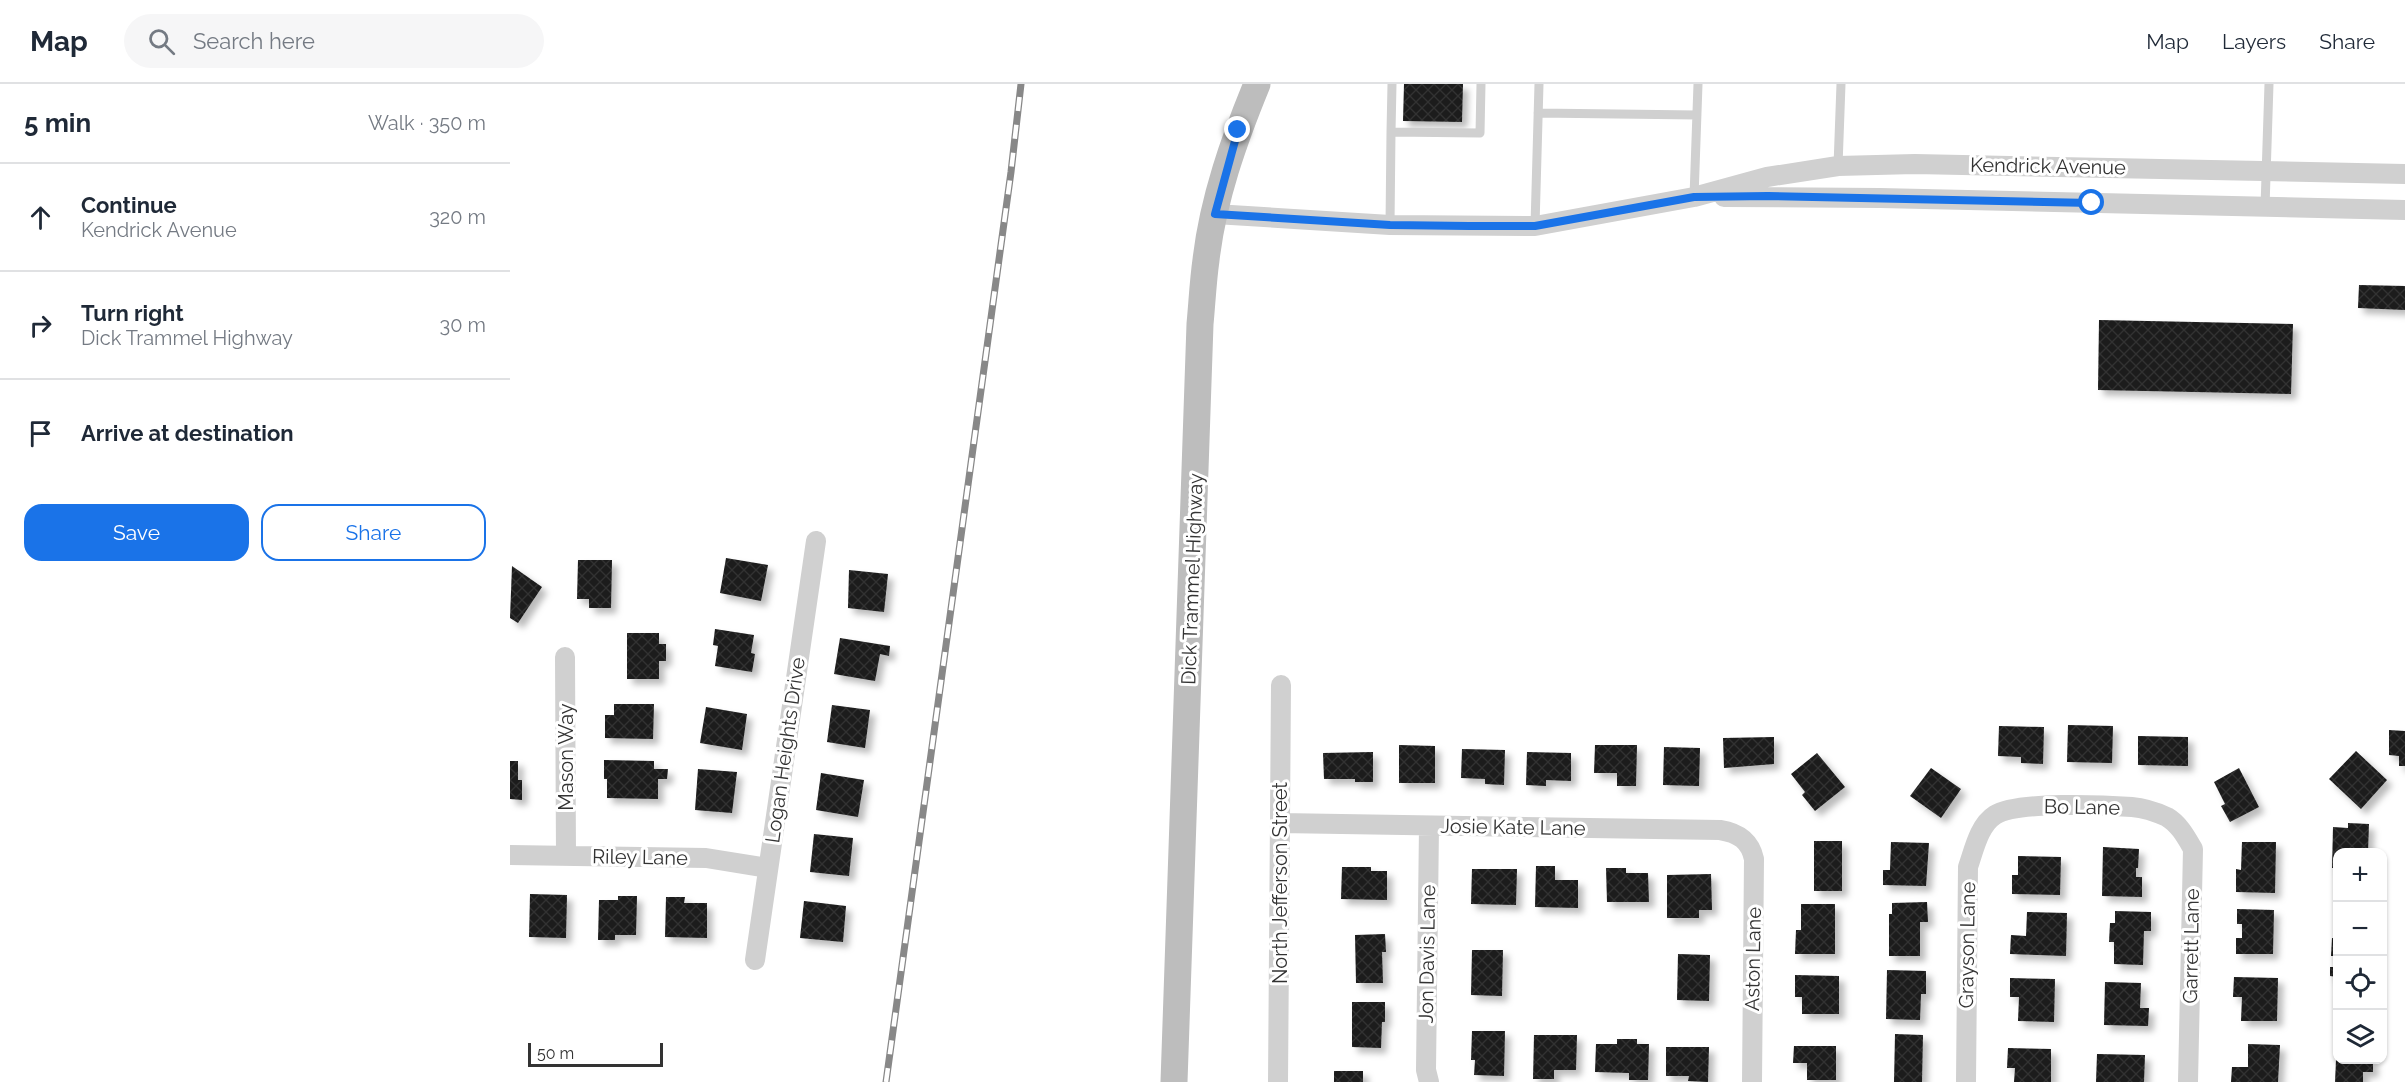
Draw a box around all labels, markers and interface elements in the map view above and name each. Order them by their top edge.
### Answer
search box [124,14,544,68]
text: Map [30,25,88,58]
icon: search [145,25,178,58]
text: Search here [193,28,315,54]
text: Map [2146,29,2189,54]
text: Layers [2222,29,2286,54]
text: Share [2319,29,2375,54]
text: 5 min [24,108,91,138]
text: Walk · 350 m [368,111,486,135]
route end [1224,116,1250,142]
street label: Kendrick Avenue [1970,153,2126,179]
route start [2078,189,2104,215]
text: Continue [81,192,177,218]
icon: ahead [24,201,57,234]
text: 320 m [429,205,486,229]
text: Kendrick Avenue [81,218,237,242]
text: Turn right [81,300,184,326]
icon: right [24,309,57,342]
text: 30 m [440,313,486,337]
text: Dick Trammel Highway [81,326,293,350]
icon: arrive [24,417,57,450]
text: Arrive at destination [81,420,294,446]
street label: Dick Trammel Highway [1176,473,1208,685]
button: Save [24,504,249,561]
button: Share [261,504,486,561]
street label: Logan Heights Drive [760,655,810,844]
street label: Mason Way [554,703,578,811]
street label: North Jefferson Street [1268,782,1292,984]
street label: Bo Lane [2044,794,2121,820]
street label: Josie Kate Lane [1440,814,1586,840]
street label: Riley Lane [592,844,688,870]
map controls [2333,848,2387,1064]
button: + [2333,848,2387,902]
street label: Grayson Lane [1954,881,1980,1009]
street label: Jon Davis Lane [1414,884,1440,1024]
street label: Garrett Lane [2178,888,2204,1004]
button: − [2333,902,2387,956]
street label: Aston Lane [1740,906,1766,1011]
button: locate [2333,956,2387,1010]
button: layers [2333,1010,2387,1064]
scale bar [528,1040,663,1068]
text: 50 m [537,1044,574,1063]

